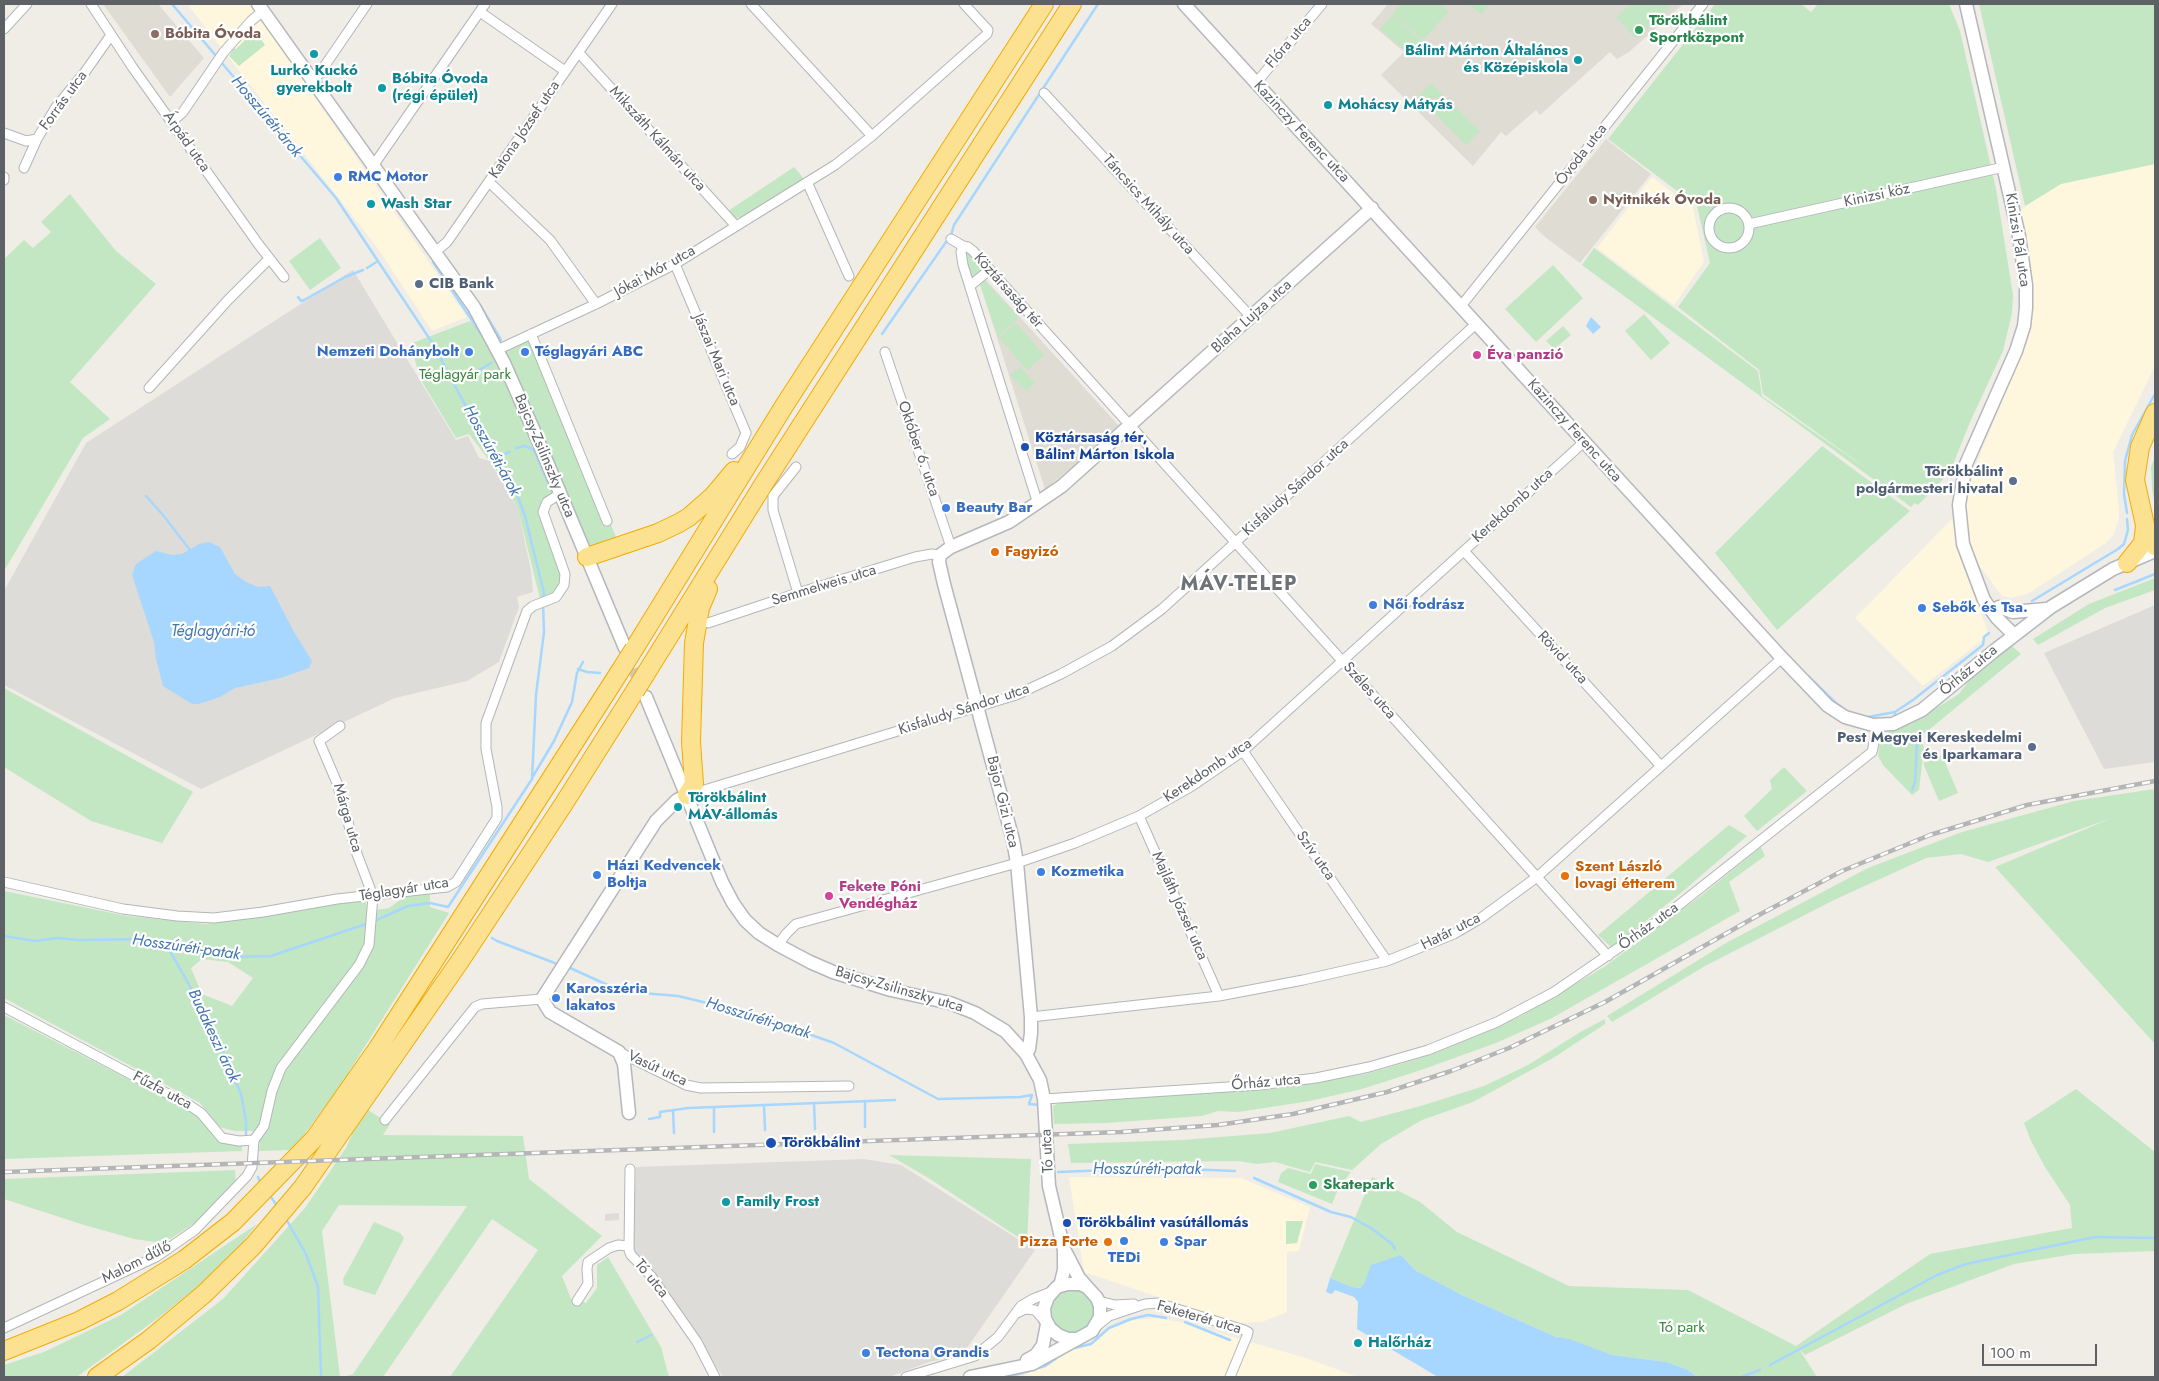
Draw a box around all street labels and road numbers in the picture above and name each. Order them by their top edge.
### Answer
street label: Flóra utca [1262,14,1316,72]
street label: Forrás utca [36,68,92,134]
street label: Kazinczy Ferenc utca [1249,77,1353,187]
street label: Katona József utca [486,78,564,182]
street label: Mikszáth Kálmán utca [605,83,709,195]
street label: Árpád utca [159,108,213,176]
street label: Óvoda utca [1553,121,1611,189]
street label: Táncsics Mihály utca [1098,151,1198,259]
street label: Kinizsi köz [1842,180,1912,212]
street label: Kinizsi Pál utca [2001,192,2033,288]
street label: Jókai Mór utca [611,242,699,302]
street label: Köztársaság tér [970,250,1046,332]
street label: Blaha Lujza utca [1208,276,1296,358]
street label: Jászai Mari utca [689,311,743,409]
street label: Kazinczy Ferenc utca [1523,376,1625,486]
street label: Bajcsy-Zsilinszky utca [510,392,578,520]
street label: Október 6. utca [893,399,943,499]
street label: Kisfaludy Sándor utca [1239,436,1353,540]
street label: Kerekdomb utca [1469,465,1557,547]
street label: Semmelweis utca [769,562,879,610]
street label: Rövid utca [1533,628,1591,688]
street label: Őrház utca [1937,642,2001,700]
street label: Széles utca [1339,659,1399,723]
street label: Kisfaludy Sándor utca [896,680,1032,740]
street label: Kerekdomb utca [1161,735,1255,807]
street label: Bajor Gizi utca [982,754,1022,850]
street label: Márga utca [329,782,365,854]
street label: Szív utca [1292,828,1338,884]
street label: Majláth József utca [1147,849,1211,963]
street label: Téglagyár utca [358,874,450,906]
street label: Őrház utca [1616,899,1682,955]
street label: Határ utca [1418,909,1484,955]
street label: Bajcsy-Zsilinszky utca [833,963,965,1017]
street label: Vasút utca [624,1047,690,1091]
street label: Fűzfa utca [129,1068,195,1114]
street label: Őrház utca [1231,1071,1301,1095]
street label: Tó utca [1038,1129,1058,1173]
street label: Malom dűlő [99,1238,175,1288]
street label: Tó utca [630,1256,672,1302]
street label: Feketerét utca [1155,1297,1243,1339]

